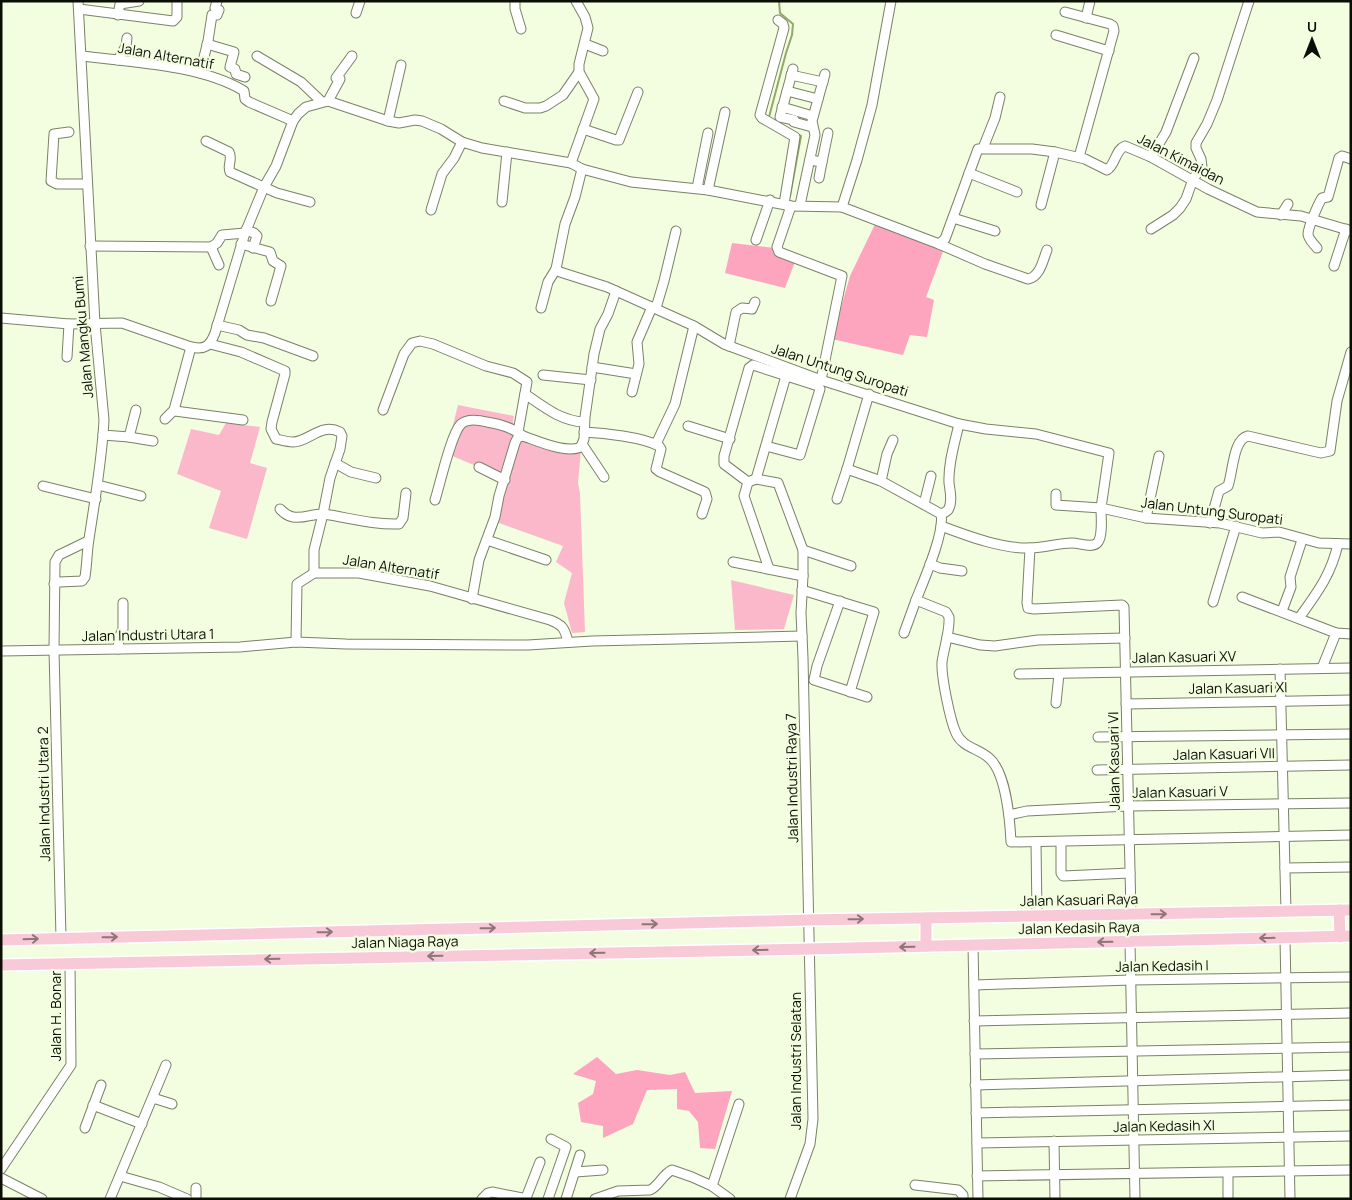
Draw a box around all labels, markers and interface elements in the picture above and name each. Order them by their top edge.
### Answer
north arrow [1287,15,1337,65]
text: U [1307,17,1317,36]
street label: Jalan Alternatif [117,38,216,73]
street label: Jalan Kimaidan [1134,128,1228,189]
street label: Jalan Mangku Bumi [68,275,97,399]
street label: Jalan Untung Suropati [769,338,911,401]
street label: Jalan Untung Suropati [1140,492,1284,529]
street label: Jalan Alternatif [342,550,441,583]
street label: Jalan Industri Utara 1 [81,624,214,645]
street label: Jalan Kasuari XV [1132,646,1237,667]
street label: Jalan Kasuari XI [1188,677,1288,698]
street label: Jalan Kasuari VI [1103,711,1124,811]
street label: Jalan Industri Raya 7 [781,713,802,843]
street label: Jalan Industri Utara 2 [33,726,54,862]
street label: Jalan Kasuari VII [1173,743,1275,764]
street label: Jalan Kasuari V [1132,781,1228,802]
street label: Jalan Kasuari Raya [1020,889,1138,910]
one-way arrow [1150,909,1166,919]
one-way arrow [848,915,864,924]
street label: Jalan Kedasih Raya [1018,917,1140,938]
one-way arrow [642,919,658,929]
one-way arrow [479,923,495,933]
one-way arrow [317,927,333,936]
street label: Jalan Niaga Raya [351,931,459,952]
one-way arrow [102,932,118,941]
one-way arrow [23,934,39,943]
one-way arrow [1259,934,1275,943]
one-way arrow [1097,937,1113,947]
one-way arrow [899,942,916,952]
one-way arrow [752,945,768,955]
one-way arrow [590,948,606,958]
one-way arrow [427,951,444,961]
one-way arrow [265,954,281,964]
street label: Jalan Kedasih I [1115,955,1209,976]
street label: Jalan H. Bonar [46,971,65,1061]
street label: Jalan Industri Selatan [786,992,805,1130]
street label: Jalan Kedasih XI [1113,1115,1215,1136]

